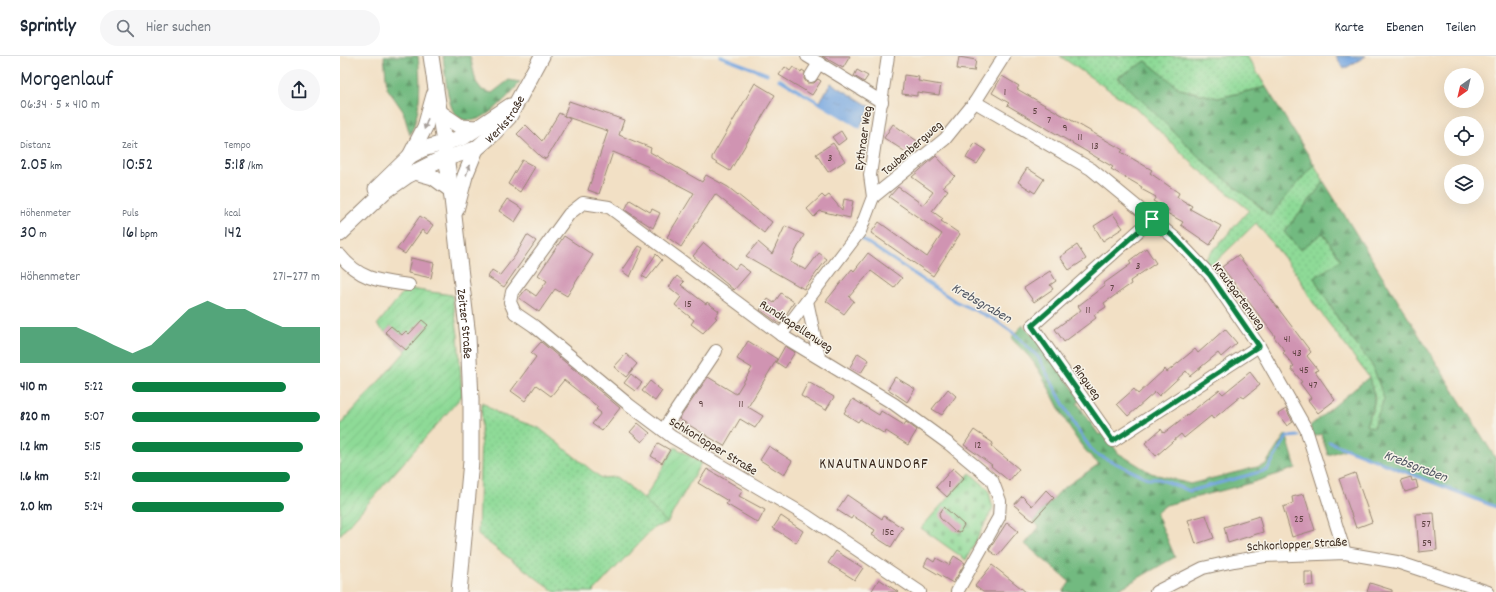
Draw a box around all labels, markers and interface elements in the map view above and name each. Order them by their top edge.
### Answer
search box [100,10,380,46]
text: Sprintly [20,14,76,41]
icon: search [114,17,136,39]
text: Hier suchen [146,17,211,39]
text: Karte [1334,18,1364,38]
text: Ebenen [1386,18,1424,38]
text: Teilen [1446,18,1476,38]
text: Morgenlauf [20,65,113,96]
north arrow [1444,68,1484,108]
map controls [1444,68,1484,204]
button: share [278,69,320,111]
house number: 1 [1004,85,1006,101]
street label: Werkstraße [482,92,531,149]
text: 06:34 · 5 × 410 m [20,96,100,115]
street label: Eythraer Weg [851,104,878,172]
house number: 5 [1032,104,1038,120]
house number: 7 [1047,113,1051,129]
button: locate [1444,116,1484,156]
street label: Taubenbergweg [878,117,948,181]
one-way arrow [423,119,429,131]
house number: 9 [1062,121,1068,137]
house number: 11 [1078,130,1082,146]
text: Distanz [20,138,51,154]
text: Zeit [122,138,138,154]
text: Tempo [224,138,251,154]
house number: 13 [1091,139,1099,155]
house number: 3 [828,151,833,167]
text: 2.05 [20,154,47,178]
text: 10:52 [122,154,153,178]
text: 5:18 [224,154,245,178]
text: km [47,159,62,175]
text: /km [245,159,263,175]
one-way arrow [465,163,471,175]
button: layers [1444,164,1484,204]
pin [1135,202,1169,236]
text: Höhenmeter [20,206,71,222]
text: Puls [122,206,139,222]
text: kcal [224,206,241,222]
icon: arrive [1141,208,1163,230]
text: 30 [20,222,37,246]
text: 161 [122,222,138,246]
text: 142 [224,222,242,246]
text: m [37,227,47,243]
text: bpm [138,227,158,243]
street label: Krautgartenweg [1207,258,1269,335]
house number: 3 [1136,259,1141,275]
text: Höhenmeter [20,268,80,287]
text: 271–277 m [272,268,320,287]
water label: Krebsgraben [947,278,1015,329]
house number: 7 [1110,281,1114,297]
street label: Zeitzer Straße [450,288,476,360]
street label: Rundkapellenweg [755,296,837,358]
house number: 15 [684,297,692,313]
house number: 11 [1086,303,1090,319]
house number: 41 [1284,332,1290,348]
house number: 43 [1292,346,1302,362]
street label: Ringweg [1067,361,1105,405]
house number: 45 [1299,363,1309,379]
text: 410 m [20,378,47,397]
text: 5:22 [84,378,104,397]
house number: 47 [1309,378,1317,394]
house number: 9 [698,397,704,413]
house number: 11 [739,397,743,413]
text: 820 m [20,408,50,427]
text: 5:07 [84,408,104,427]
street label: Schkorlopper Straße [665,413,761,481]
text: 1.2 km [20,438,48,457]
text: 5:15 [84,438,101,457]
house number: 12 [974,438,982,454]
water label: Krebsgraben [1381,446,1450,488]
district label: KNAUTNAUNDORF [819,454,929,476]
text: 1.6 km [20,468,49,487]
text: 5:21 [84,468,101,487]
house number: 1 [949,477,951,493]
text: 2.0 km [20,498,52,517]
text: 5:24 [84,498,103,517]
house number: 25 [1294,512,1304,528]
house number: 57 [1421,517,1431,533]
house number: 15c [882,525,894,541]
street label: Schkorlopper Straße [1246,533,1348,558]
house number: 59 [1422,536,1432,552]

